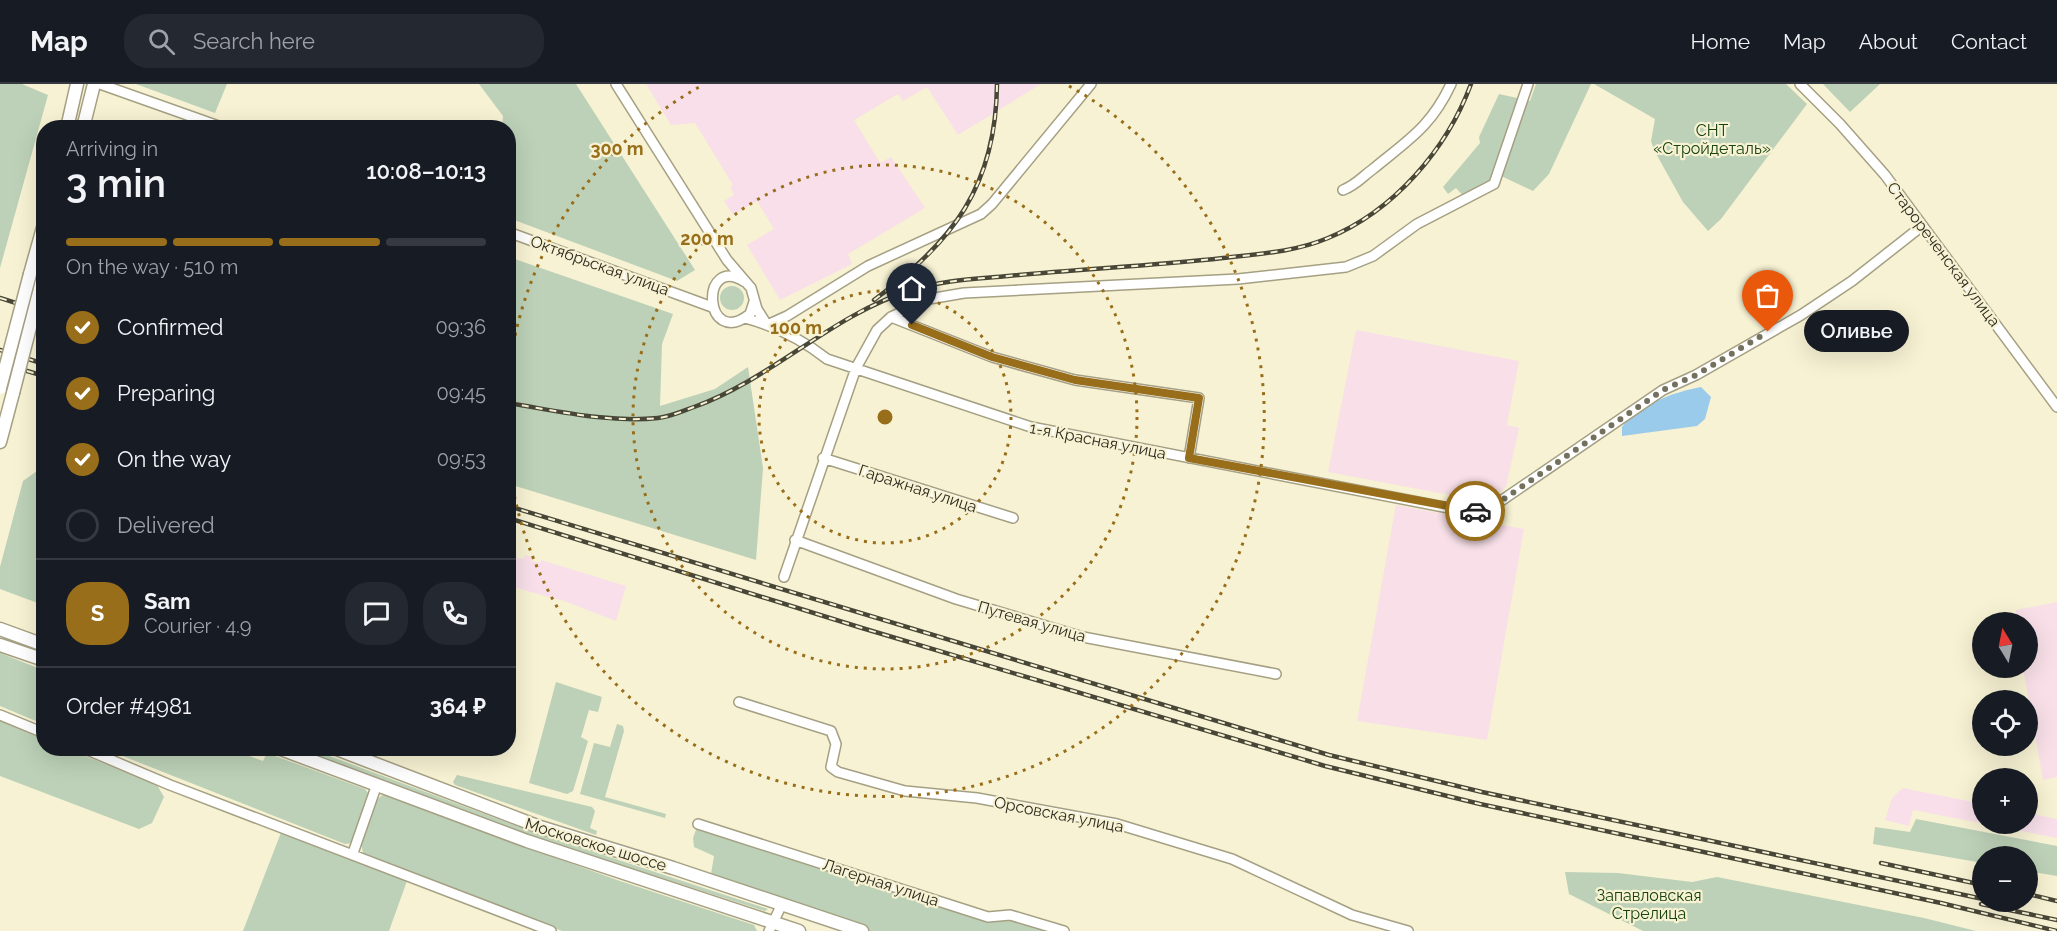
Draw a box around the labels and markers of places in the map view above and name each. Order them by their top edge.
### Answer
pin [886,263,937,325]
pin [1742,270,1793,332]
callout: Оливье [1804,311,1909,353]
centre of rings [875,407,895,427]

